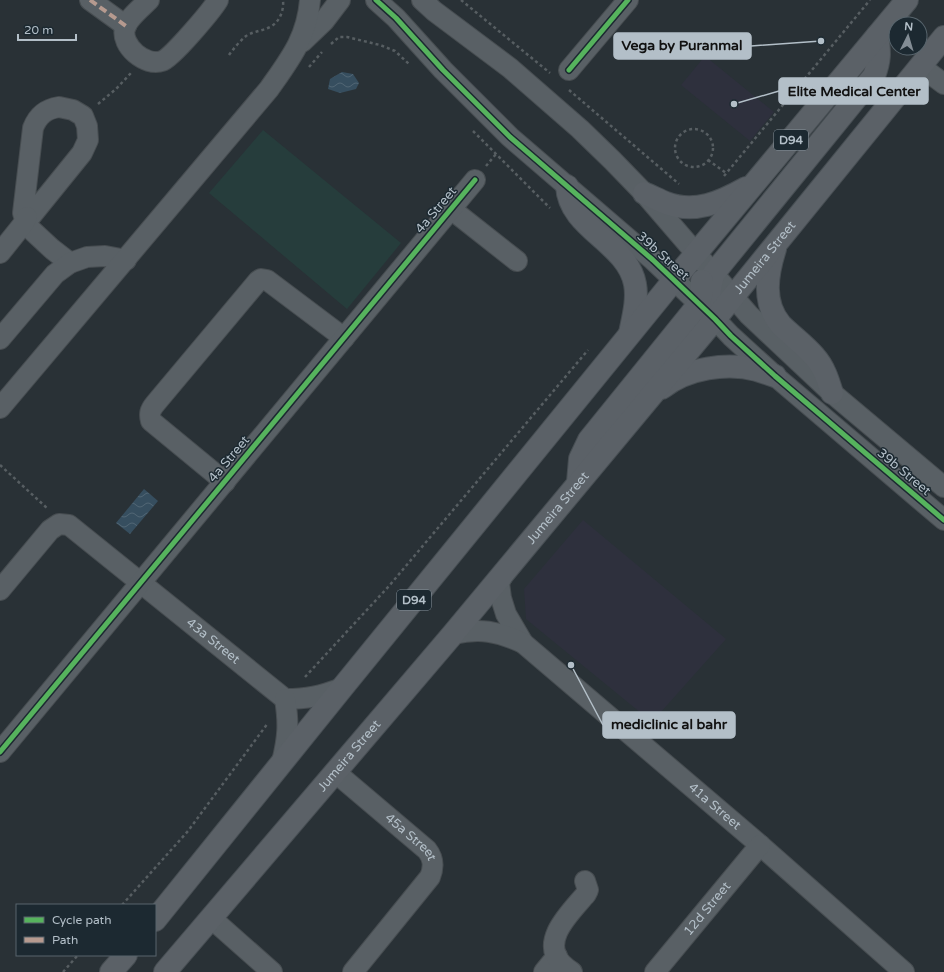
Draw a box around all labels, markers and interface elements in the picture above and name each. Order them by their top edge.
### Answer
scale bar [18,16,76,42]
north arrow [888,16,928,56]
text: N [904,20,914,33]
text: 20 m [24,23,53,37]
callout: Vega by Puranmal [614,33,751,59]
text: Vega by Puranmal [622,37,742,54]
callout: Elite Medical Center [779,78,928,104]
text: Elite Medical Center [787,83,921,100]
road number: D94 [774,130,808,150]
street label: 4a Street [412,183,460,237]
street label: Jumeira Street [731,218,799,297]
street label: 39b Street [633,228,693,284]
street label: 4a Street [205,432,253,486]
street label: 39b Street [874,445,934,499]
street label: Jumeira Street [523,468,593,547]
road number: D94 [397,590,431,610]
street label: 43a Street [183,615,243,667]
callout: mediclinic al bahr [603,712,735,738]
text: mediclinic al bahr [611,716,728,733]
street label: Jumeira Street [314,717,384,795]
street label: 41a Street [685,779,744,833]
street label: 45a Street [382,810,440,863]
street label: 12d Street [680,879,734,939]
legend [16,904,156,956]
text: Cycle path [52,913,111,927]
text: Path [52,933,78,947]

